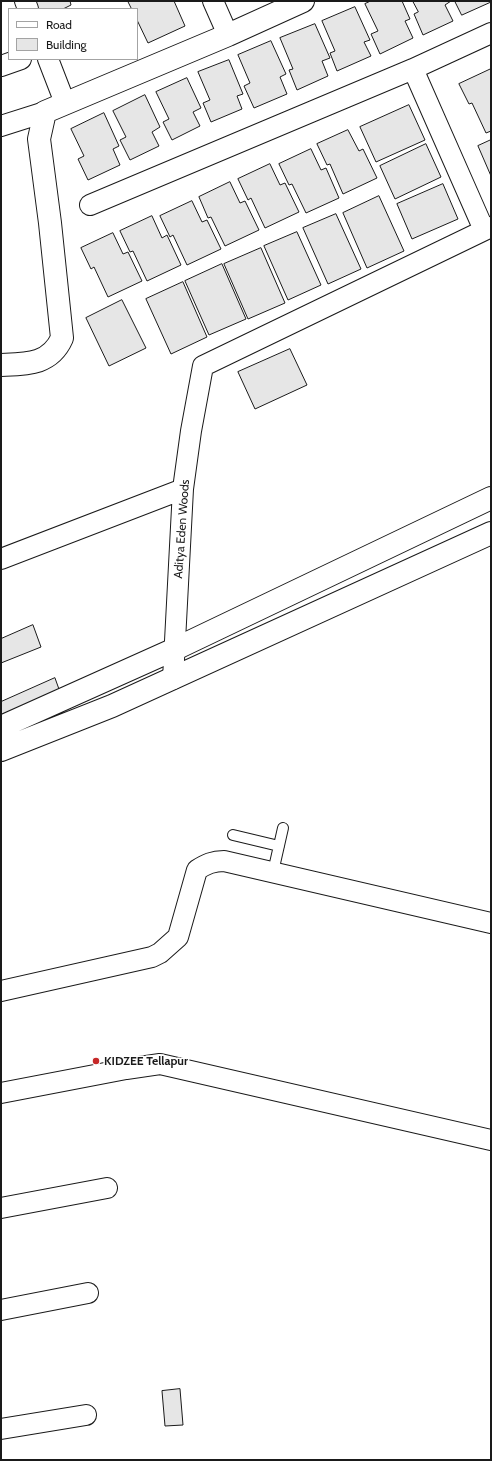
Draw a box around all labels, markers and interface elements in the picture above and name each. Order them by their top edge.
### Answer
legend [8,8,138,60]
text: Road [46,17,72,32]
text: Building [46,37,87,52]
street label: Aditya Eden Woods [171,479,193,579]
place label: KIDZEE Tellapur [104,1054,188,1068]
marker: KIDZEE Tellapur [91,1056,101,1066]

